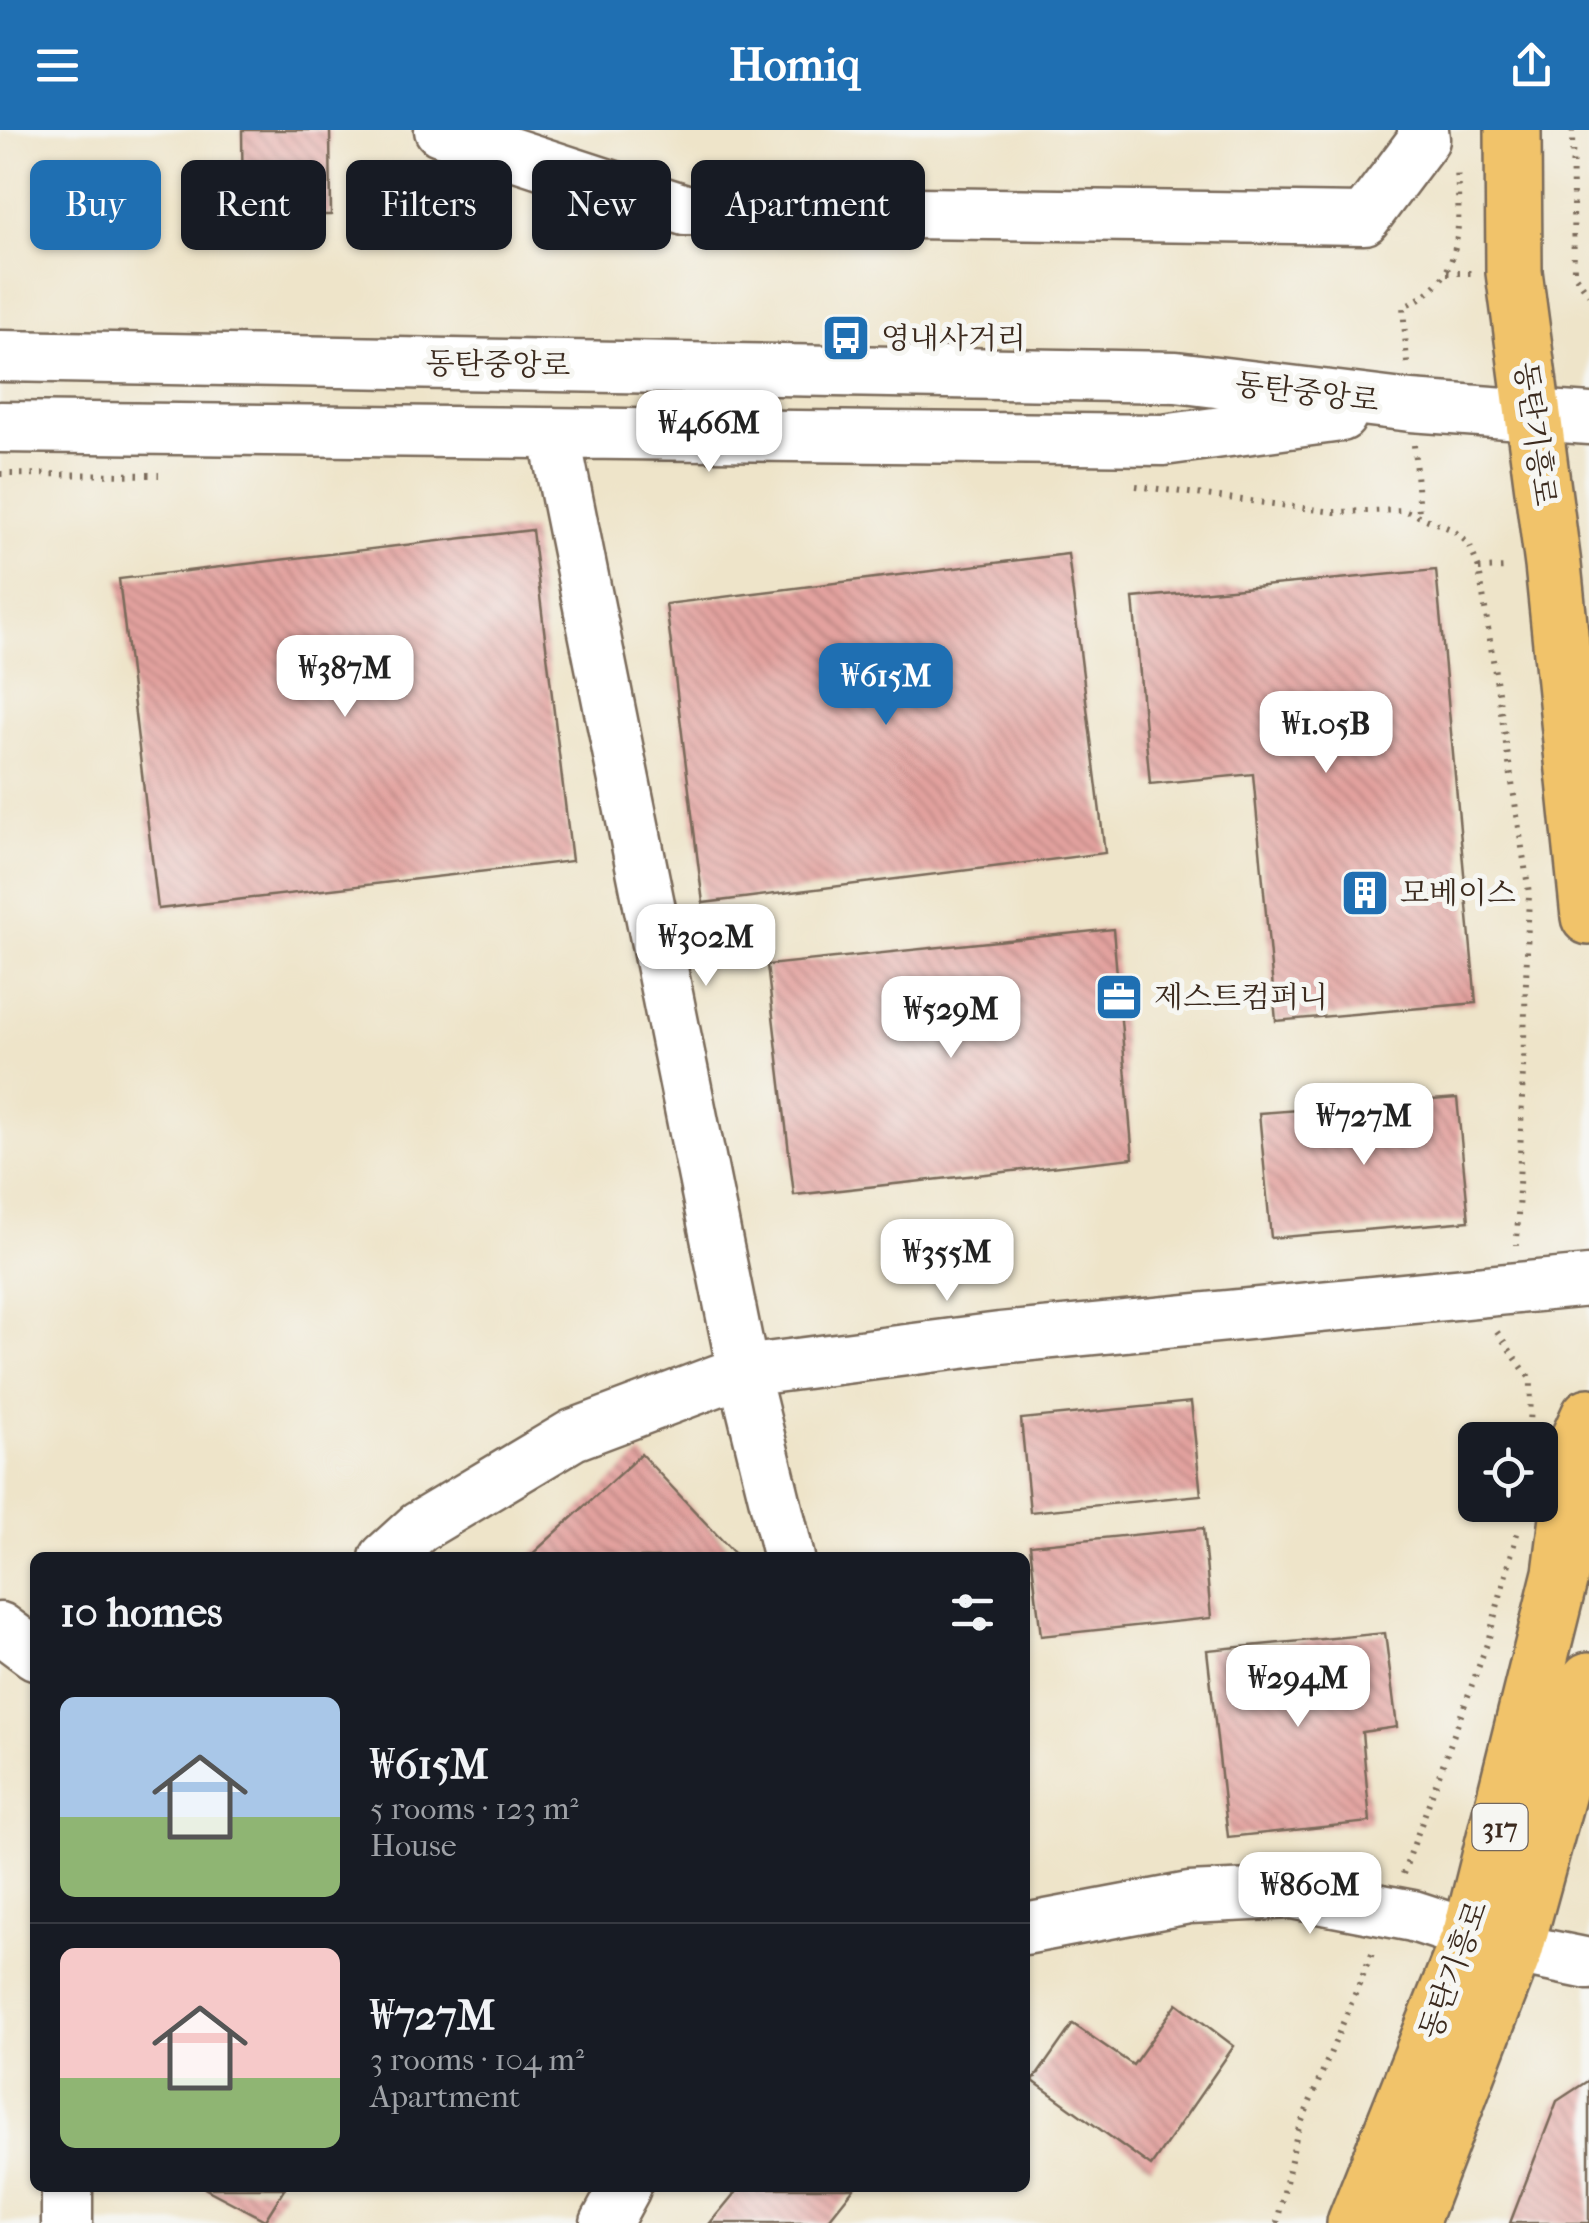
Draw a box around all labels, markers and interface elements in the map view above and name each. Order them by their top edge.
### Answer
icon: menu [30,38,85,93]
icon: share [1504,38,1559,93]
text: Homiq [729,39,860,92]
chip: Buy [30,160,161,250]
chip: Rent [181,160,326,250]
chip: Filters [346,160,512,250]
chip: New [532,160,671,250]
chip: Apartment [691,160,925,250]
bus stop icon: 영내사거리 [820,312,872,364]
place label: 영내사거리 [881,321,1026,356]
street label: 동탄중앙로 [425,346,571,384]
street label: 동탄기흥로 [1508,360,1562,508]
street label: 동탄중앙로 [1233,367,1381,419]
pin: ₩466M [639,390,779,475]
text: ₩466M [658,404,760,441]
pin: ₩387M [275,635,415,720]
pin: ₩615M [816,643,956,728]
text: ₩387M [299,649,391,686]
text: ₩615M [841,657,931,694]
pin: ₩1.05B [1245,691,1407,776]
text: ₩1.05B [1282,705,1370,742]
building icon: 모베이스 [1339,867,1391,919]
place label: 모베이스 [1400,876,1516,911]
pin: ₩302M [636,904,776,989]
text: ₩302M [658,918,754,955]
office icon: 제스트컴퍼니 [1093,971,1145,1023]
pin: ₩529M [881,976,1021,1061]
place label: 제스트컴퍼니 [1154,980,1328,1015]
text: ₩529M [903,990,999,1027]
pin: ₩727M [1294,1083,1434,1168]
text: ₩727M [1316,1097,1412,1134]
pin: ₩355M [877,1219,1017,1304]
text: ₩355M [903,1233,991,1270]
map controls [1458,1422,1558,1522]
button: locate [1458,1422,1558,1522]
icon: filters [945,1585,1000,1640]
text: 10 homes [60,1588,222,1637]
pin: ₩294M [1228,1645,1368,1730]
text: ₩294M [1248,1659,1348,1696]
icon: home [140,1737,260,1857]
text: ₩615M [370,1740,489,1789]
text: 5 rooms · 123 m² [370,1790,579,1827]
road number: 317 [1472,1804,1528,1850]
text: House [370,1827,457,1864]
pin: ₩860M [1240,1852,1380,1937]
text: ₩860M [1260,1866,1360,1903]
street label: 동탄기흥로 [1413,1896,1495,2044]
icon: home [140,1988,260,2108]
text: ₩727M [370,1991,495,2040]
text: 3 rooms · 104 m² [370,2041,584,2078]
text: Apartment [370,2078,520,2115]

